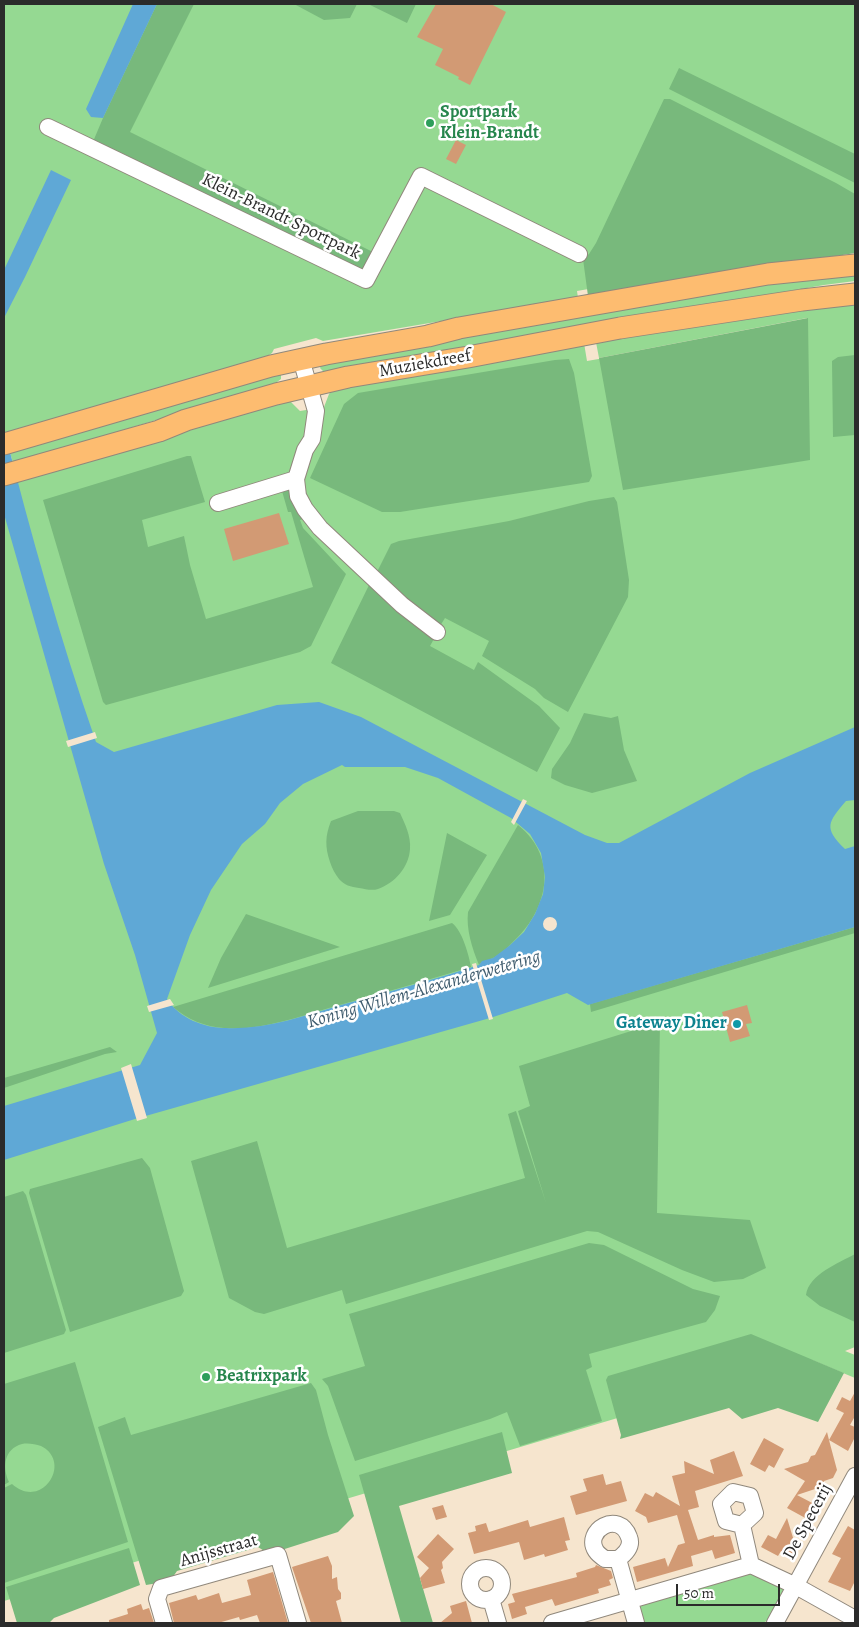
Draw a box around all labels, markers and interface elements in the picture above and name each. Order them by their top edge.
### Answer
place label: Sportpark Klein-Brandt [440,102,539,144]
marker: Sportpark Klein-Brandt [424,117,436,129]
street label: Klein-Brandt Sportpark [198,169,364,265]
street label: Muziekdreef [377,345,473,383]
water label: Koning Willem-Alexanderwetering [305,946,543,1034]
place label: Gateway Diner [616,1013,727,1035]
marker: Gateway Diner [731,1018,743,1030]
place label: Beatrixpark [216,1366,307,1388]
marker: Beatrixpark [200,1371,212,1383]
street label: De Specerij [779,1480,837,1564]
street label: Anijsstraat [178,1530,260,1572]
scale bar [679,1574,783,1606]
text: 50 m [684,1583,714,1603]

